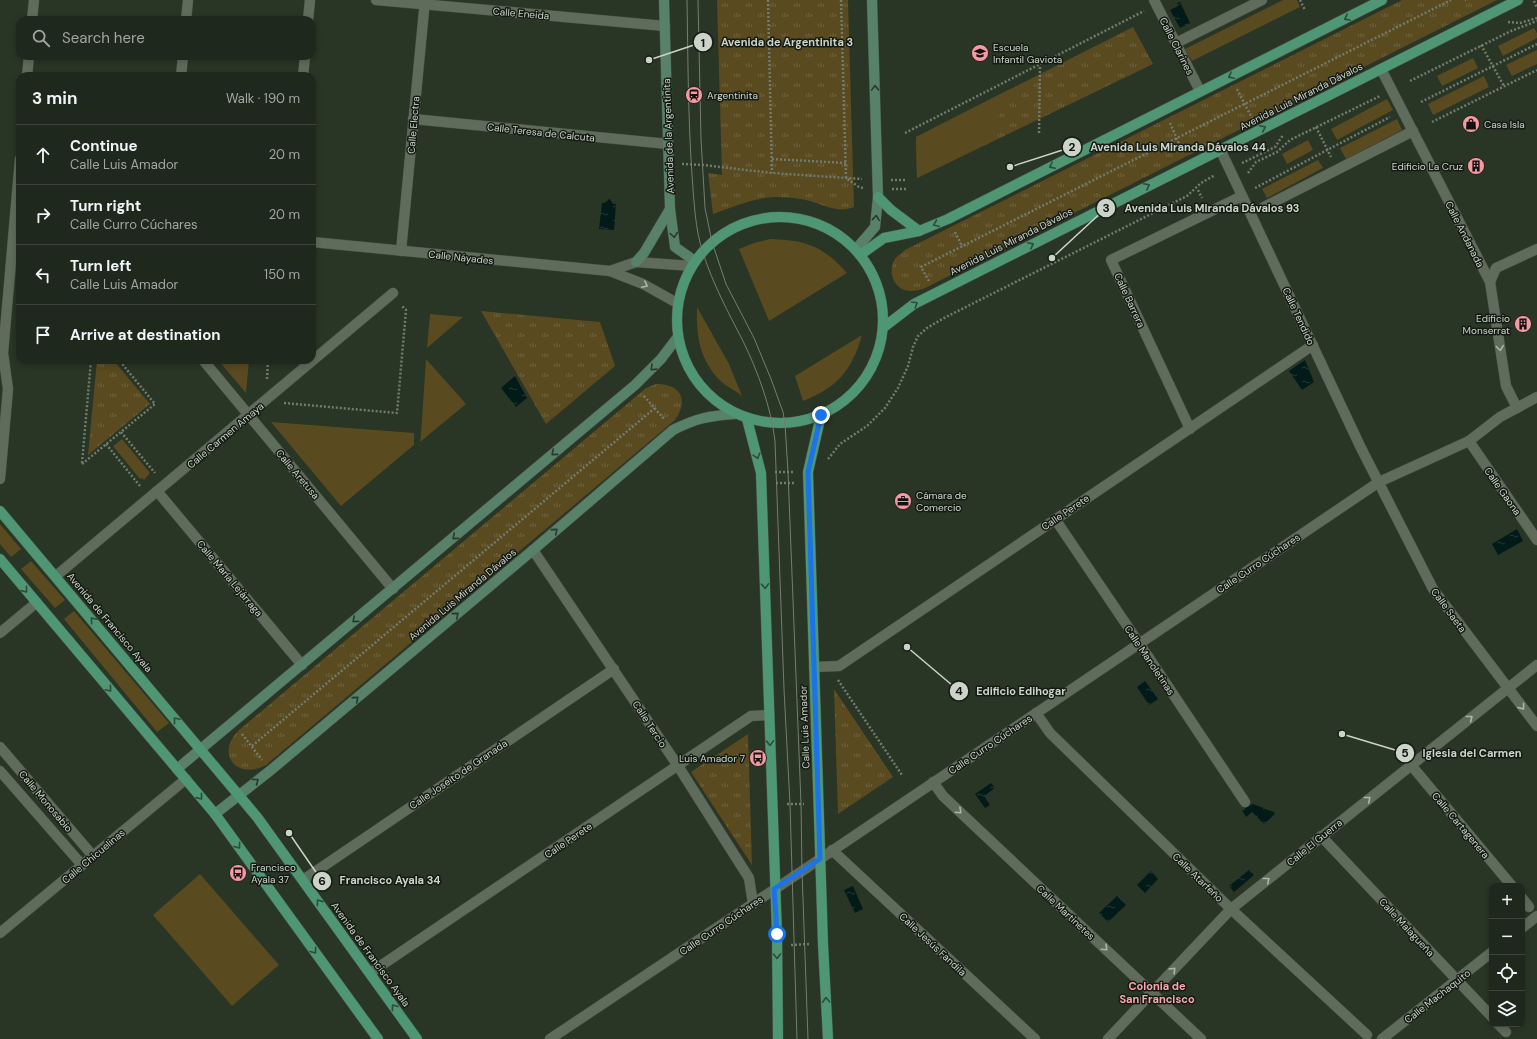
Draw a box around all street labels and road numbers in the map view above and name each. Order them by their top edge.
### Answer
street label: Calle Eneida [492,5,550,22]
street label: Calle Clarines [1157,15,1197,77]
street label: Avenida Luis Miranda Dávalos [1238,60,1365,133]
street label: Avenida de la Argentinita [660,78,677,194]
street label: Calle Electra [405,96,422,154]
street label: Calle Teresa de Calcuta [486,120,596,145]
street label: Calle Andanada [1442,199,1487,269]
street label: Avenida Luis Miranda Dávalos [948,205,1075,278]
street label: Calle Náyades [428,248,494,267]
street label: Calle Barrera [1111,271,1148,330]
street label: Calle Tendido [1279,285,1318,347]
street label: Calle Carmen Amaya [184,399,266,471]
street label: Calle Aretusa [273,447,322,502]
street label: Calle Gaona [1481,465,1524,518]
street label: Calle Perete [1039,491,1092,533]
street label: Calle Curro Cúchares [1214,531,1303,596]
street label: Calle María Lejárraga [194,537,265,619]
street label: Avenida Luis Miranda Dávalos [406,546,519,643]
street label: Avenida de Francisco Ayala [64,570,155,675]
street label: Calle Saeta [1428,586,1469,635]
street label: Calle Manoletinas [1121,623,1178,698]
street label: Calle Luis Amador [797,685,812,769]
street label: Calle Tercio [630,698,670,750]
street label: Calle Curro Cúchares [946,712,1035,777]
street label: Calle Joseíto de Granada [407,737,510,812]
street label: Calle Monosabio [16,768,75,835]
street label: Calle Cartagenera [1429,789,1492,861]
street label: Calle El Guerra [1284,816,1345,869]
street label: Calle Perete [542,819,595,861]
street label: Calle Chicuelinas [59,826,128,887]
street label: Calle Atarfeño [1170,850,1226,905]
street label: Calle Martinetes [1034,882,1098,943]
street label: Calle Curro Cúchares [677,893,766,958]
street label: Calle Malagueña [1376,895,1437,959]
street label: Avenida de Francisco Ayala [328,899,413,1009]
street label: Calle Jesús Fandila [896,910,969,979]
street label: Calle Machaquito [1402,967,1473,1026]

